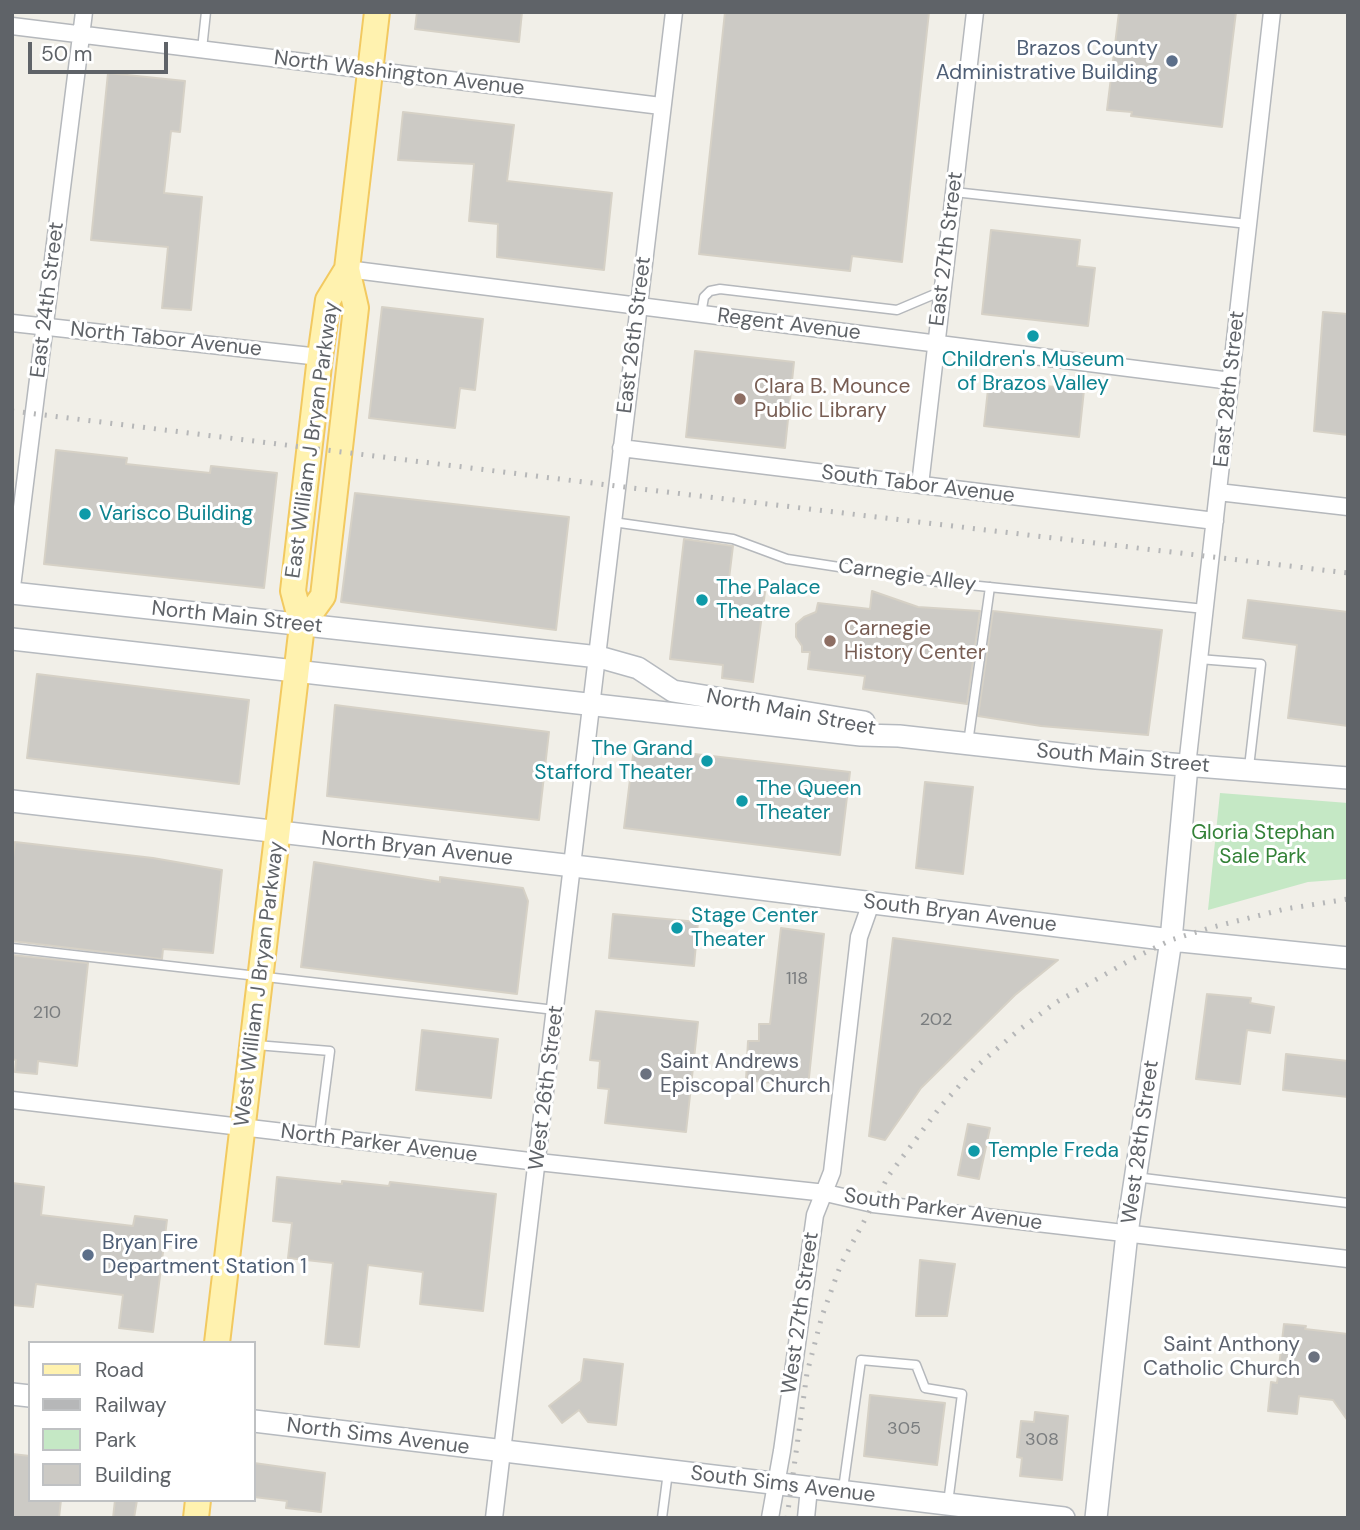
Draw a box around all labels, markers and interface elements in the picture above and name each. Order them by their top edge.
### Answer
scale bar [32,28,172,72]
place label: Brazos County Administrative Building [936,36,1158,86]
text: 50 m [41,40,92,68]
street label: North Washington Avenue [272,46,526,102]
marker: Brazos County Administrative Building [1164,53,1180,69]
street label: East 27th Street [925,170,969,328]
street label: East 24th Street [26,221,70,379]
street label: East 26th Street [613,255,657,415]
street label: East William J Bryan Parkway [281,300,345,580]
street label: Regent Avenue [716,304,862,346]
street label: East 28th Street [1209,310,1251,468]
street label: North Tabor Avenue [69,317,263,363]
marker: Children's Museum of Brazos Valley [1025,328,1041,344]
place label: Children's Museum of Brazos Valley [942,347,1124,397]
place label: Clara B. Mounce Public Library [754,374,910,424]
marker: Clara B. Mounce Public Library [732,391,748,407]
street label: South Tabor Avenue [820,461,1016,509]
place label: Varisco Building [99,501,253,527]
marker: Varisco Building [77,506,93,522]
street label: Carnegie Alley [836,554,978,598]
place label: The Palace Theatre [716,575,821,625]
marker: The Palace Theatre [694,592,710,608]
street label: North Main Street [150,596,324,640]
place label: Carnegie History Center [844,616,986,666]
marker: Carnegie History Center [822,633,838,649]
street label: North Main Street [704,684,878,742]
place label: The Grand Stafford Theater [534,736,693,786]
street label: South Main Street [1035,739,1211,779]
marker: The Grand Stafford Theater [699,753,715,769]
place label: The Queen Theater [756,776,862,826]
marker: The Queen Theater [734,793,750,809]
park label: Gloria Stephan Sale Park [1191,820,1335,870]
street label: North Bryan Avenue [320,826,514,872]
street label: West William J Bryan Parkway [230,840,290,1128]
street label: South Bryan Avenue [862,890,1058,938]
place label: Stage Center Theater [691,903,818,953]
marker: Stage Center Theater [669,920,685,936]
house number: 118 [786,968,808,990]
house number: 210 [33,1002,61,1024]
street label: West 26th Street [524,1004,570,1172]
house number: 202 [920,1009,952,1031]
place label: Saint Andrews Episcopal Church [660,1049,831,1099]
street label: West 28th Street [1117,1059,1165,1225]
marker: Saint Andrews Episcopal Church [638,1066,654,1082]
street label: North Parker Avenue [279,1119,479,1169]
place label: Temple Freda [988,1138,1119,1164]
marker: Temple Freda [966,1143,982,1159]
street label: South Parker Avenue [842,1184,1044,1236]
place label: Bryan Fire Department Station 1 [102,1230,307,1280]
street label: West 27th Street [777,1230,825,1396]
marker: Bryan Fire Department Station 1 [80,1247,96,1263]
place label: Saint Anthony Catholic Church [1143,1332,1300,1382]
legend [28,1341,256,1502]
marker: Saint Anthony Catholic Church [1306,1349,1322,1365]
text: Road [95,1356,144,1384]
text: Railway [95,1391,167,1419]
street label: North Sims Avenue [285,1413,471,1461]
house number: 305 [887,1418,921,1440]
text: Park [95,1426,136,1454]
house number: 308 [1025,1429,1059,1451]
text: Building [95,1461,171,1489]
street label: South Sims Avenue [689,1461,877,1509]

